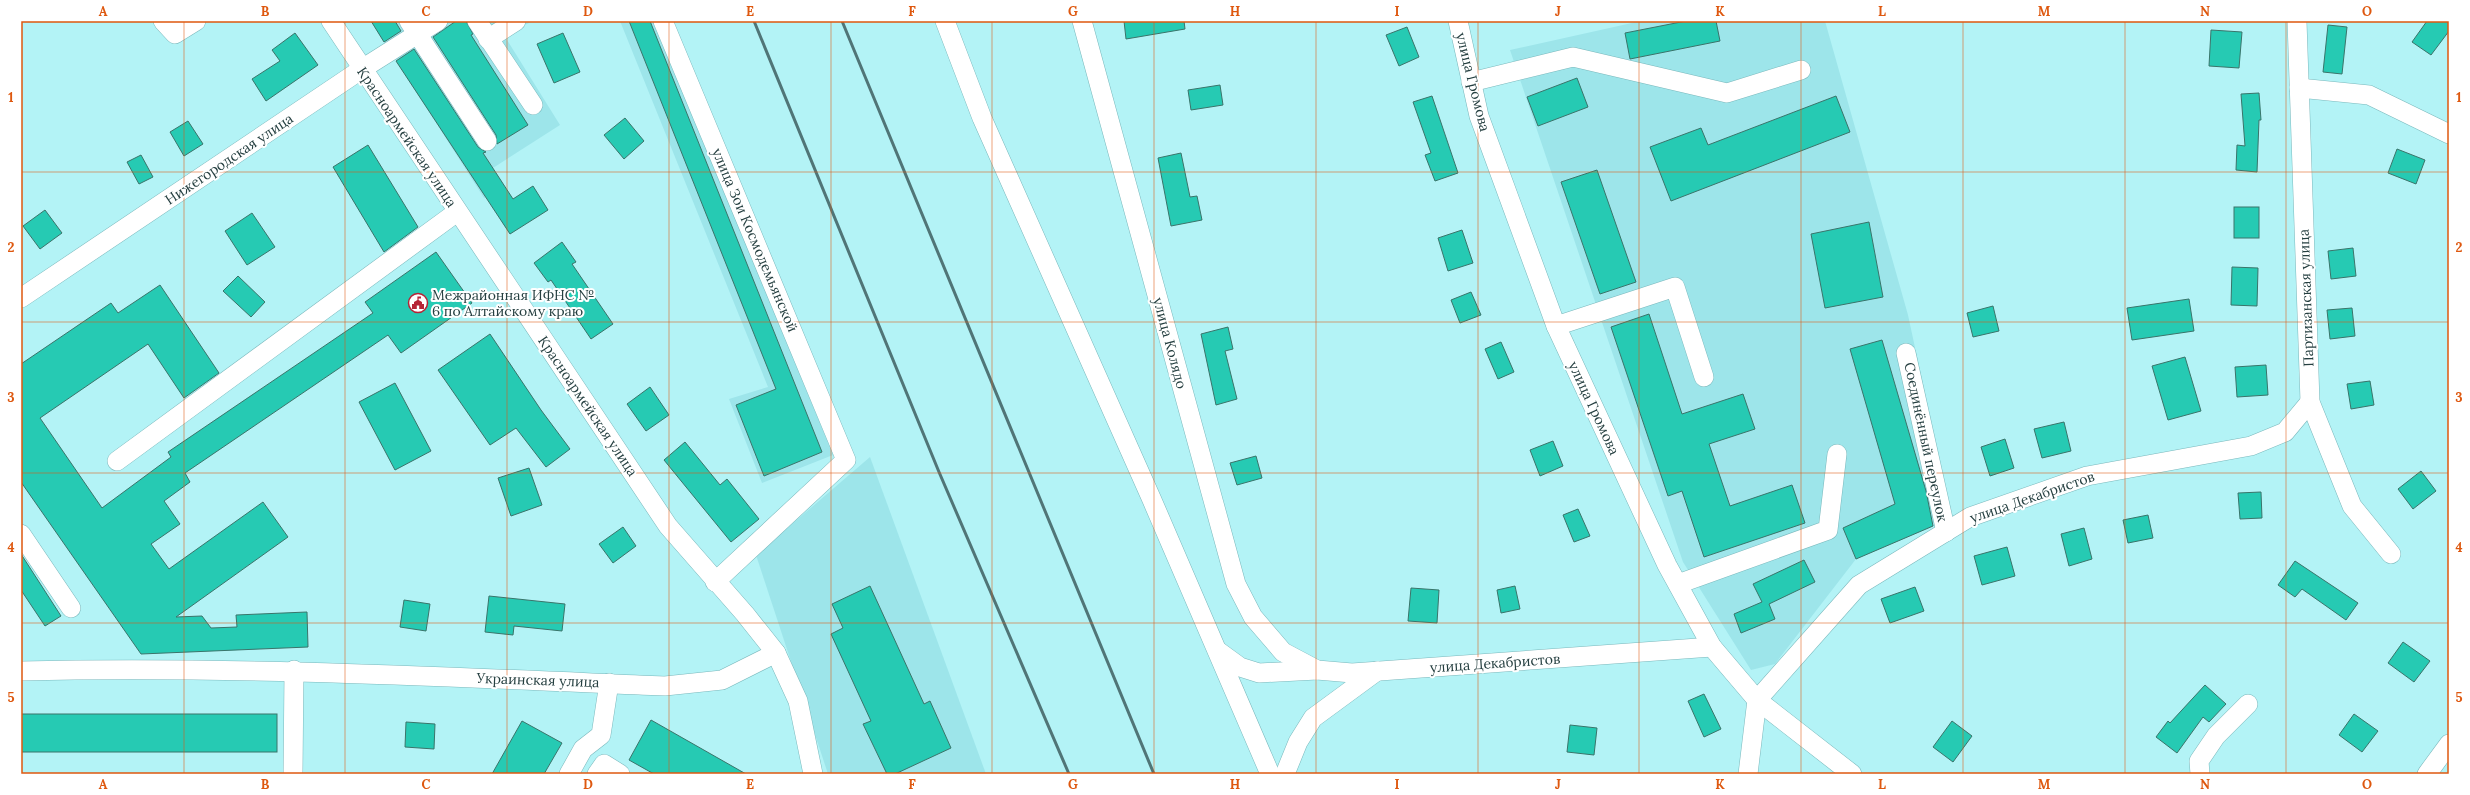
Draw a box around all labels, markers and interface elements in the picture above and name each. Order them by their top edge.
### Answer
text: A [99,3,108,20]
text: B [261,3,270,20]
text: C [422,3,431,20]
text: D [583,3,593,20]
text: E [746,3,754,20]
text: F [908,3,916,20]
text: G [1068,3,1078,20]
text: H [1230,3,1240,20]
text: I [1394,3,1400,20]
text: J [1555,3,1561,20]
text: K [1715,3,1725,20]
text: L [1878,3,1886,20]
text: M [2038,3,2051,20]
text: N [2200,3,2210,20]
text: O [2362,3,2372,20]
street label: улица Громова [1452,31,1494,133]
street label: Красноармейская улица [353,63,461,211]
text: 1 [8,89,14,106]
text: 1 [2456,89,2462,106]
street label: Нижегородская улица [161,109,297,209]
street label: улица Зои Космодемьянской [708,145,802,335]
street label: Партизанская улица [2295,229,2317,367]
text: 2 [8,239,15,256]
text: 2 [2456,239,2463,256]
place label: Межрайонная ИФНС № 6 по Алтайскому краю [432,286,595,320]
public building icon: Межрайонная ИФНС № 6 по Алтайскому краю [407,292,429,314]
street label: улица Колядо [1149,295,1191,391]
street label: Красноармейская улица [534,332,642,480]
street label: улица Громова [1564,358,1624,458]
street label: Соединённый переулок [1900,361,1952,524]
text: 3 [7,389,15,406]
text: 3 [2455,389,2463,406]
street label: улица Декабристов [1967,467,2097,527]
text: 4 [7,539,15,556]
text: 4 [2455,539,2463,556]
street label: улица Декабристов [1429,649,1561,677]
street label: Украинская улица [475,669,600,691]
text: 5 [7,689,15,706]
text: 5 [2455,689,2463,706]
text: A [99,776,108,793]
text: B [261,776,270,793]
text: C [422,776,431,793]
text: D [583,776,593,793]
text: E [746,776,754,793]
text: F [908,776,916,793]
text: G [1068,776,1078,793]
text: H [1230,776,1240,793]
text: I [1394,776,1400,793]
text: J [1555,776,1561,793]
text: K [1715,776,1725,793]
text: L [1878,776,1886,793]
text: M [2038,776,2051,793]
text: N [2200,776,2210,793]
text: O [2362,776,2372,793]

